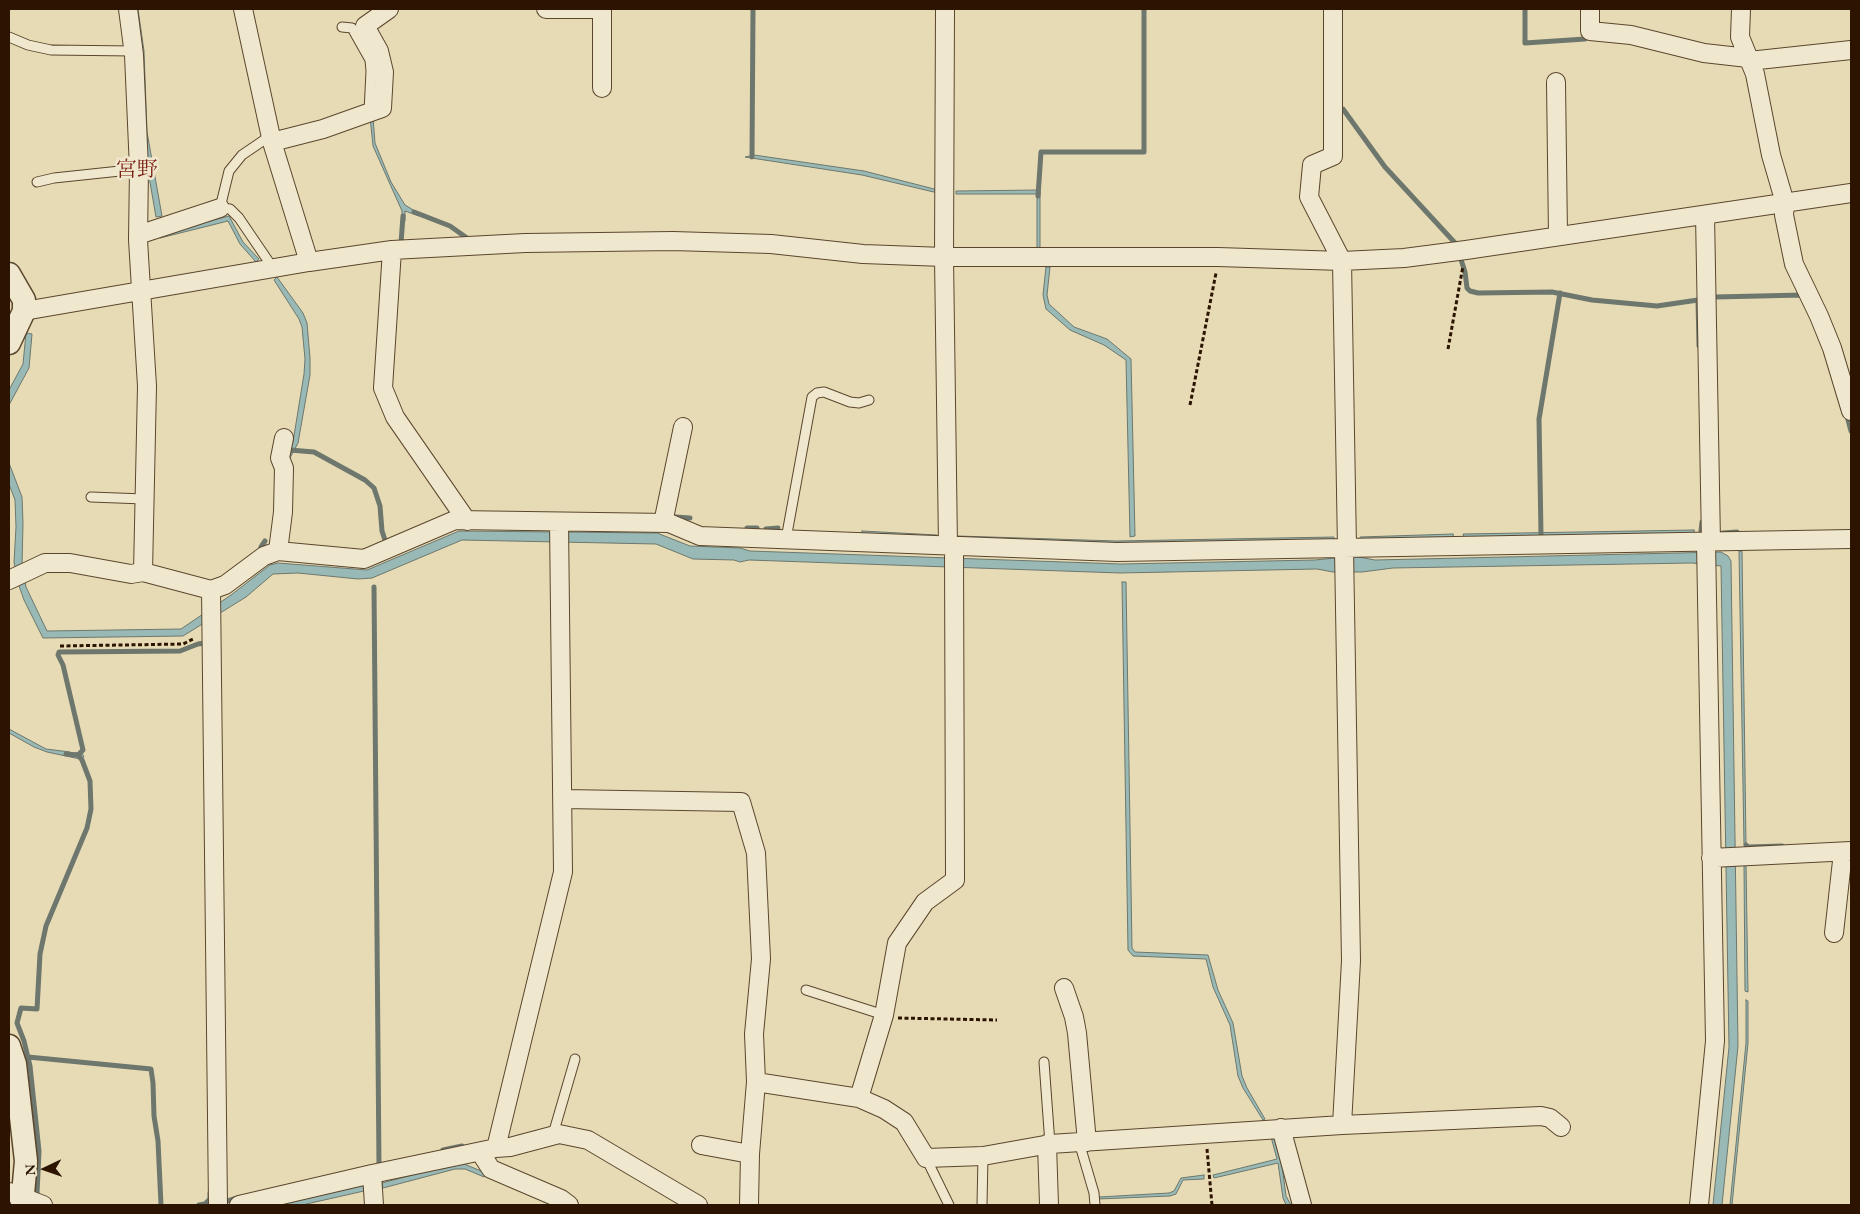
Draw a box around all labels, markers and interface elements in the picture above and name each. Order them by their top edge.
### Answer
district label: 宮野 [116,157,158,183]
north arrow [20,1144,70,1194]
text: N [21,1164,39,1176]

